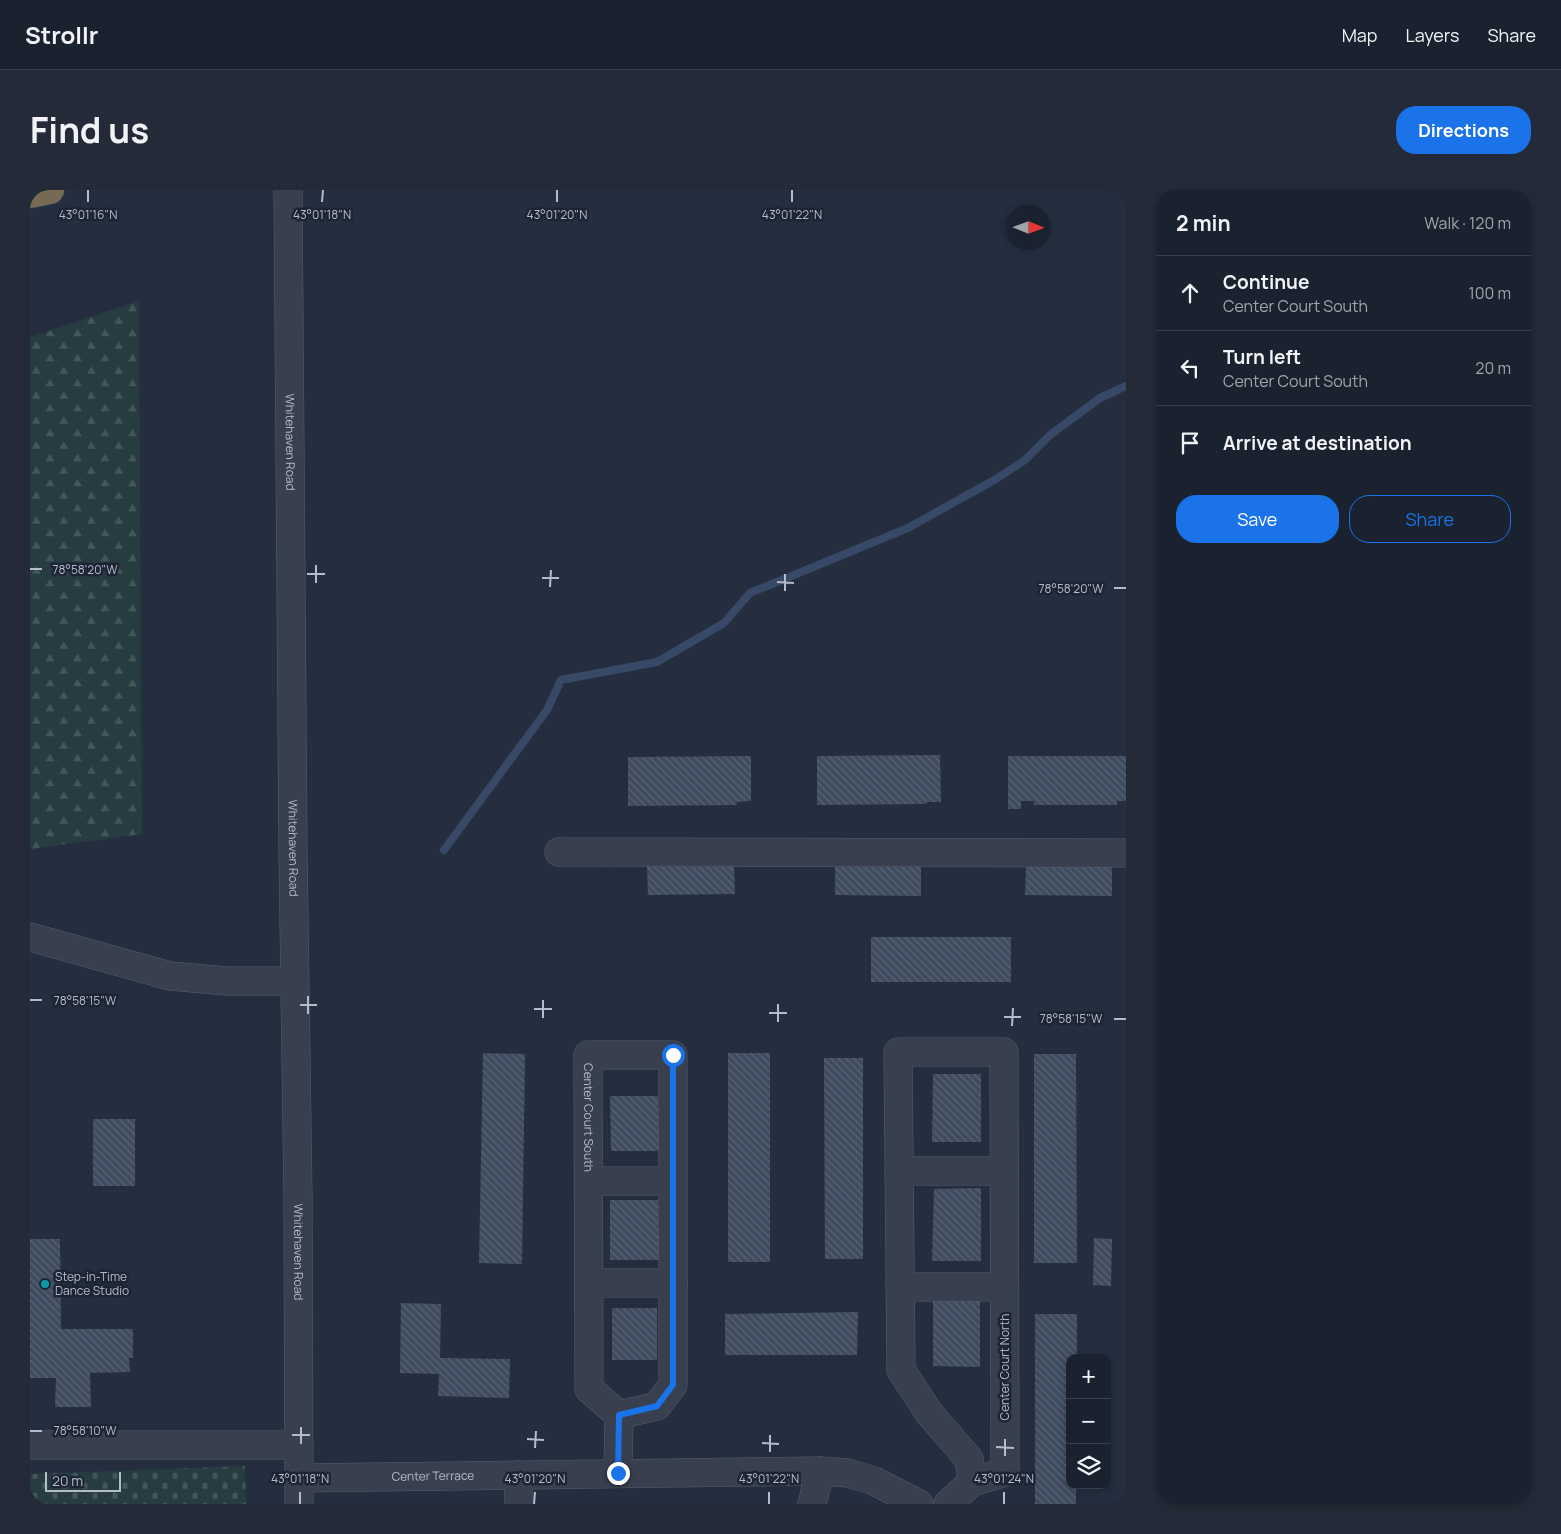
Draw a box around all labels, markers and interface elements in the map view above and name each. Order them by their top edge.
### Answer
text: Strollr [25,18,98,51]
text: Map [1342,23,1377,47]
text: Layers [1405,23,1459,47]
text: Share [1487,23,1536,47]
text: Find us [30,106,149,154]
button: Directions [1396,106,1531,154]
north arrow [1006,205,1051,250]
text: 43°01'16"N [59,206,117,223]
text: 43°01'18"N [293,206,351,223]
text: 43°01'20"N [527,206,587,223]
text: 43°01'22"N [762,206,822,223]
text: 2 min [1176,209,1231,237]
text: Walk · 120 m [1424,212,1511,234]
text: Continue [1223,269,1309,295]
icon: ahead [1176,279,1204,307]
text: 100 m [1468,282,1511,304]
text: Center Court South [1223,295,1368,317]
text: Turn left [1223,344,1301,370]
icon: left [1176,354,1204,382]
text: 20 m [1475,357,1511,379]
text: Center Court South [1223,370,1368,392]
street label: Whitehaven Road [282,393,299,491]
icon: arrive [1176,429,1204,457]
text: Arrive at destination [1223,430,1412,456]
button: Save [1176,495,1339,543]
button: Share [1349,495,1511,543]
text: 78°58'20"W [53,561,118,578]
text: 78°58'20"W [1039,580,1104,597]
street label: Whitehaven Road [285,799,303,897]
text: 78°58'15"W [54,992,117,1009]
text: 78°58'15"W [1040,1010,1103,1027]
route start [662,1044,685,1067]
street label: Center Court South [580,1063,597,1172]
street label: Whitehaven Road [290,1203,307,1301]
place label: Step-in-Time Dance Studio [55,1268,129,1299]
marker: Step-in-Time Dance Studio [39,1278,51,1290]
street label: Center Court North [996,1314,1013,1420]
map controls [1066,1354,1111,1489]
button: + [1066,1354,1111,1399]
button: − [1066,1399,1111,1444]
text: 78°58'10"W [54,1422,117,1439]
button: layers [1066,1444,1111,1489]
route end [607,1462,630,1485]
street label: Center Terrace [392,1467,474,1485]
scale bar [45,1469,121,1492]
text: 43°01'18"N [271,1470,329,1487]
text: 43°01'20"N [505,1470,565,1487]
text: 43°01'22"N [739,1470,799,1487]
text: 43°01'24"N [974,1470,1034,1487]
text: 20 m [52,1471,83,1490]

